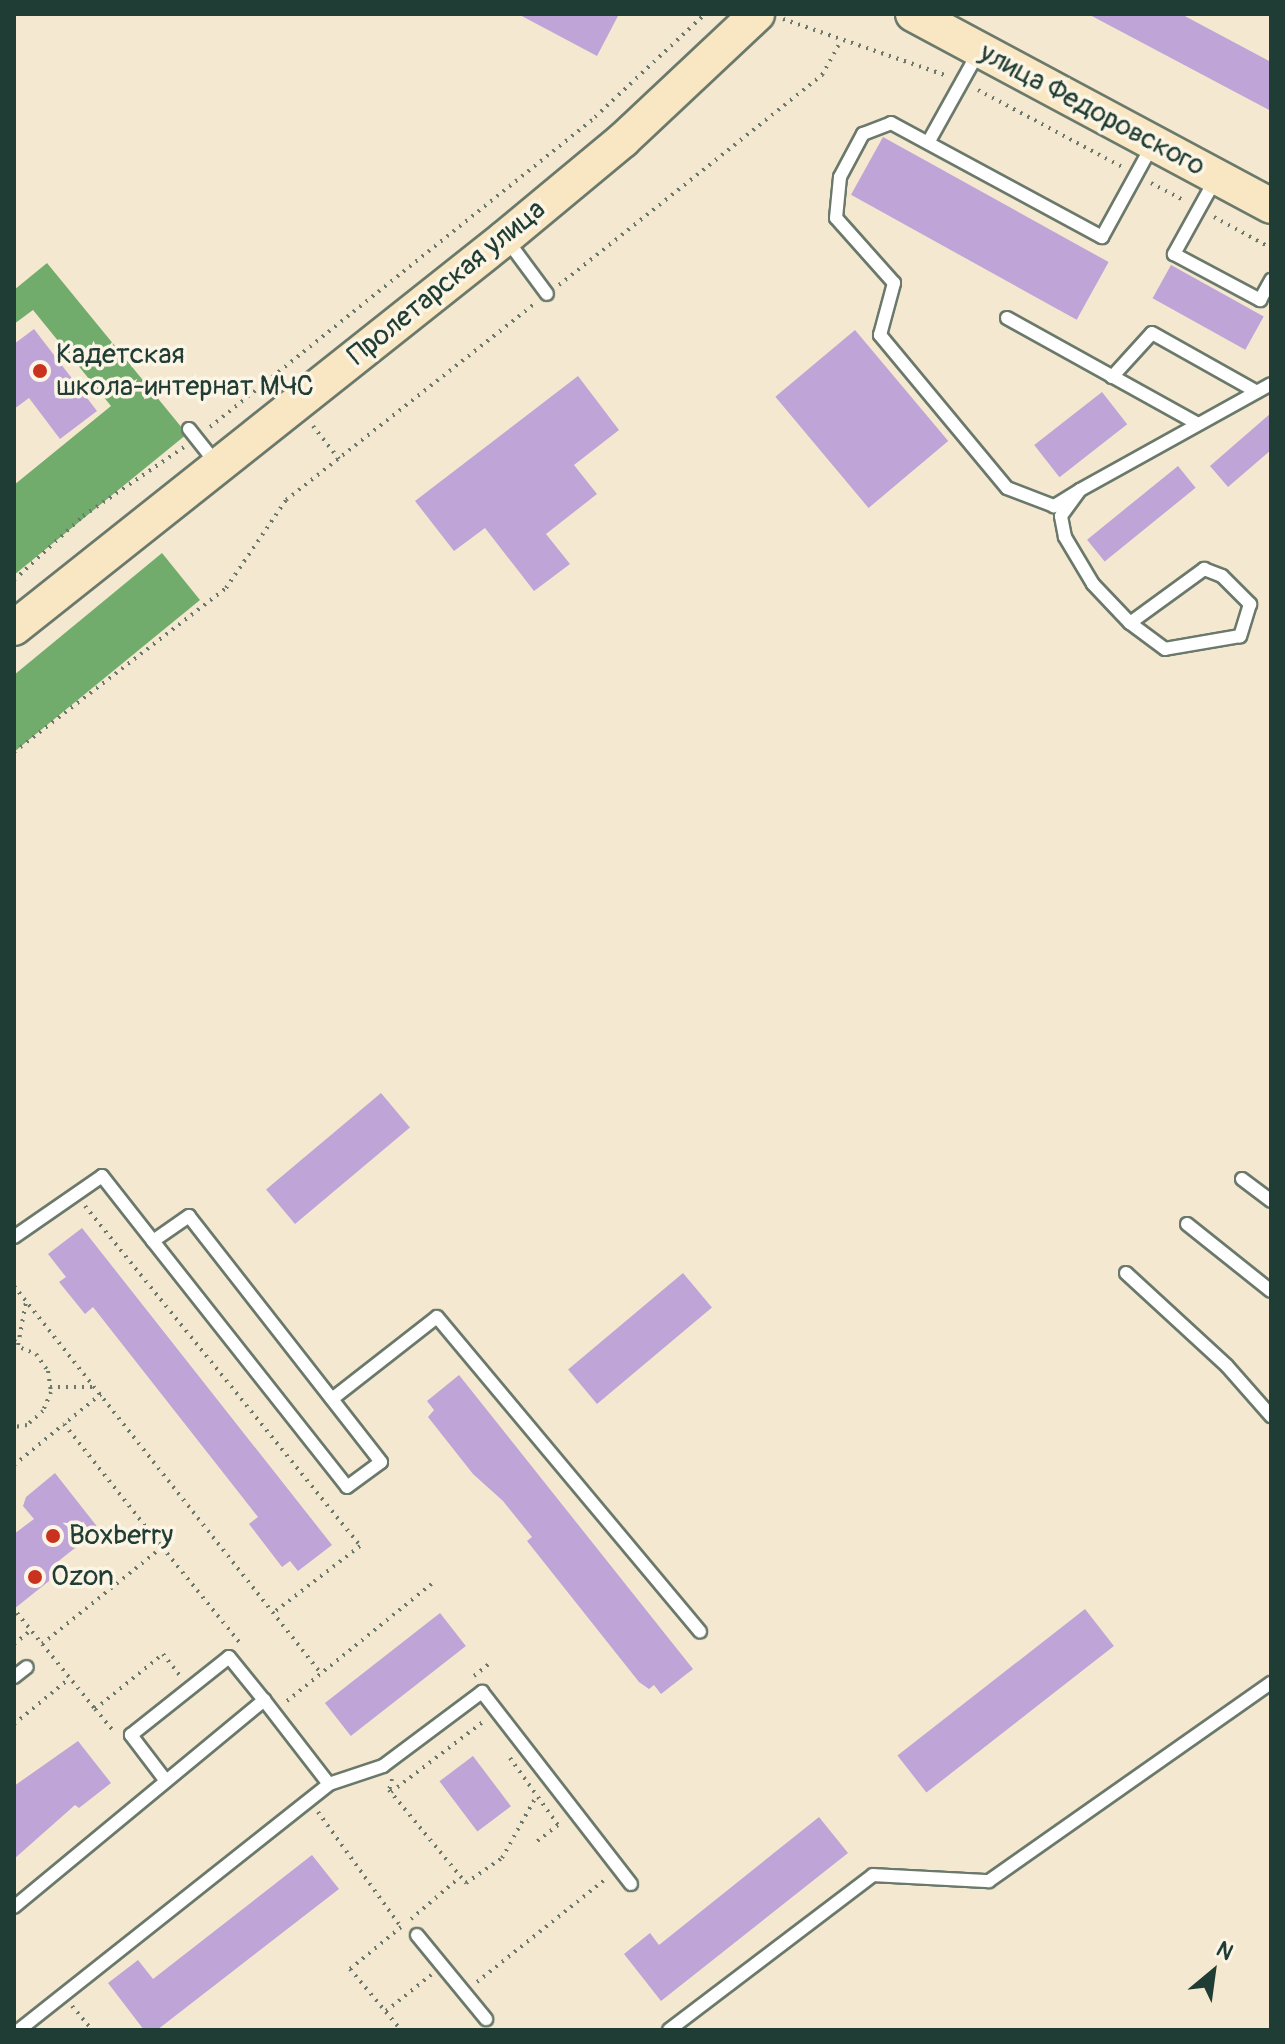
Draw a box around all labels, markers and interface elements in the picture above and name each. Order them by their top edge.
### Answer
street label: улица Федоровского [974,36,1210,184]
street label: Пролетарская улица [341,193,553,373]
place label: Кадетская школа-интернат МЧС [56,338,314,404]
marker: Кадетская школа-интернат МЧС [31,362,49,380]
place label: Boxberry [69,1519,173,1553]
marker: Boxberry [44,1527,62,1545]
place label: Ozon [51,1560,114,1594]
marker: Ozon [26,1568,44,1586]
north arrow [1173,1932,1253,2012]
text: N [1211,1935,1238,1967]

